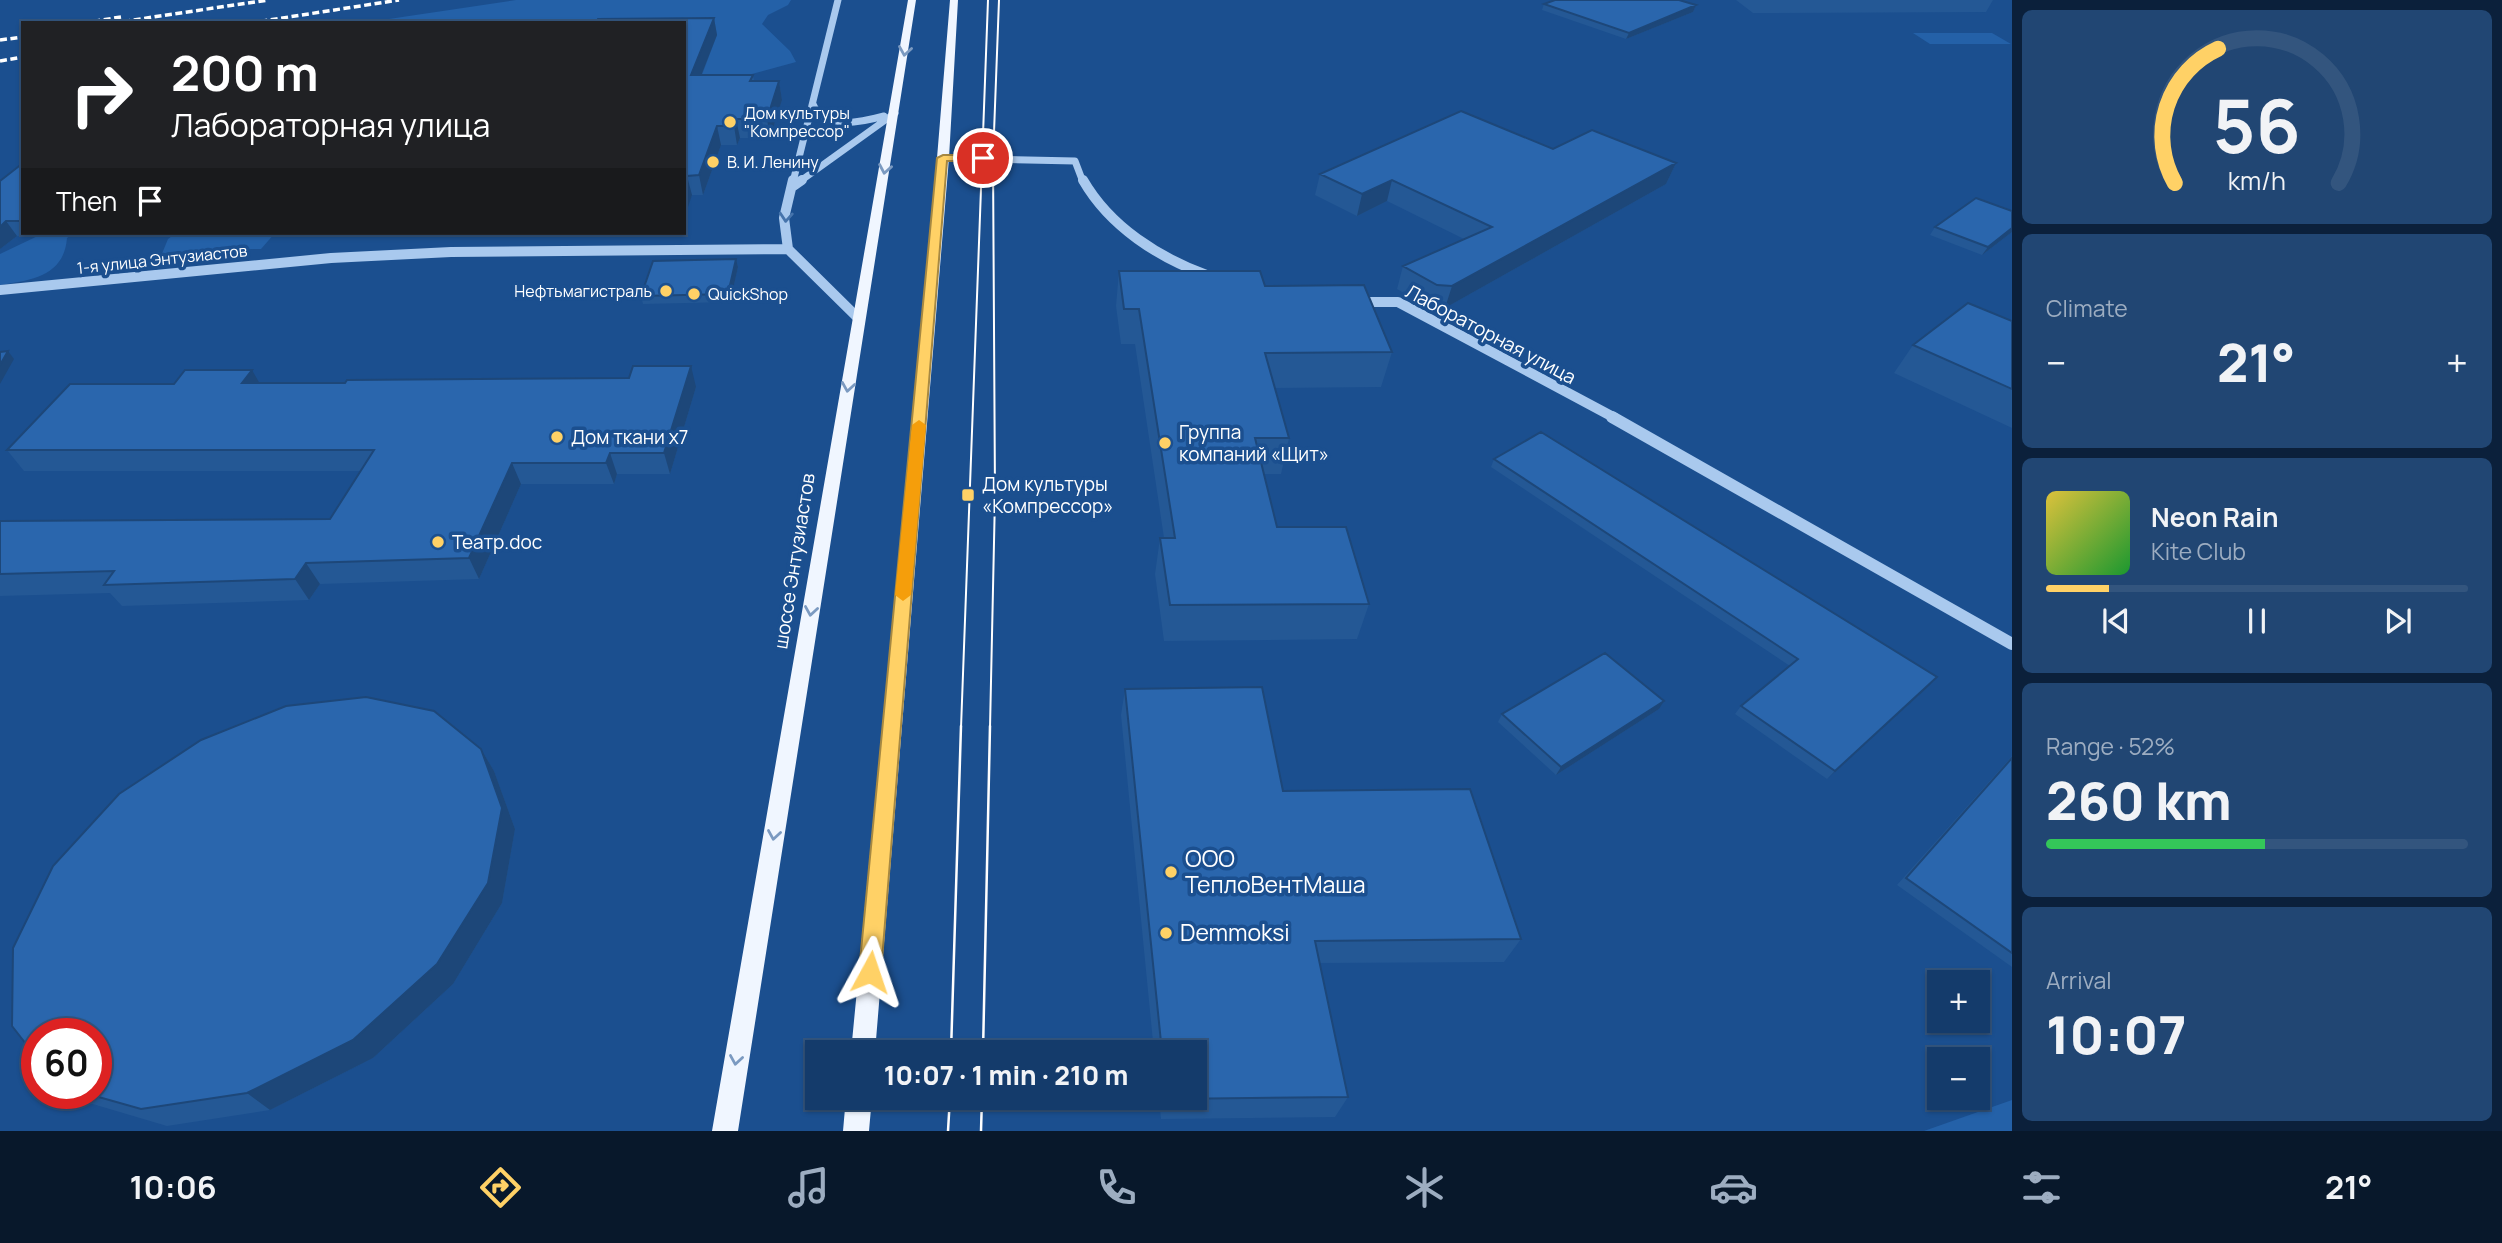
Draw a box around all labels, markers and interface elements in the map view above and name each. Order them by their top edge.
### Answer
text: 200 m [171,39,319,106]
one-way arrow [898,45,913,57]
icon: right [56,49,147,140]
text: 56 [2213,75,2301,175]
place label: Дом культуры "Компрессор" [744,102,850,142]
text: Лабораторная улица [171,103,490,147]
marker: Дом культуры "Компрессор" [722,114,738,130]
pin [953,128,1013,188]
icon: arrive [964,139,1002,177]
place label: В. И. Ленину [727,151,819,173]
marker: В. И. Ленину [705,154,721,170]
one-way arrow [878,163,893,175]
text: km/h [2228,163,2286,198]
icon: arrive [131,182,169,220]
text: Then [56,183,117,219]
one-way arrow [779,212,794,223]
street label: 1-я улица Энтузиастов [76,239,249,279]
street label: Лабораторная улица [1401,278,1581,390]
place label: Нефтьмагистраль [514,280,652,302]
marker: Нефтьмагистраль [658,283,674,299]
place label: QuickShop [708,283,788,305]
marker: QuickShop [686,286,702,302]
text: Climate [2046,292,2128,324]
text: 21° [2217,327,2296,398]
text: − [2046,336,2067,388]
text: + [2446,336,2468,388]
one-way arrow [841,381,856,393]
place label: Группа компаний «Щит» [1179,419,1329,467]
place label: Дом ткани x7 [571,424,688,450]
marker: Дом ткани x7 [549,429,565,445]
marker: Группа компаний «Щит» [1157,435,1173,451]
street label: шоссе Энтузиастов [767,471,821,651]
place label: Дом культуры «Компрессор» [982,471,1113,519]
marker: Дом культуры «Компрессор» [960,487,976,503]
text: Neon Rain [2151,499,2279,535]
place label: Театр.doc [452,529,542,555]
marker: Театр.doc [430,534,446,550]
text: Kite Club [2151,535,2246,567]
icon: previous [2097,602,2135,640]
icon: pause [2238,602,2276,640]
icon: next [2379,602,2417,640]
one-way arrow [804,605,819,617]
text: Range · 52% [2046,730,2175,762]
text: 260 km [2046,765,2232,836]
one-way arrow [767,830,782,841]
place label: ООО ТеплоВентМаша [1185,842,1366,900]
marker: ООО ТеплоВентМаша [1163,864,1179,880]
place label: Demmoksi [1180,916,1290,948]
marker: Demmoksi [1158,925,1174,941]
position arrow [833,935,907,1009]
text: Arrival [2046,964,2112,996]
map controls [1927,970,1990,1110]
button: + [1927,970,1990,1033]
text: 10:07 [2046,999,2187,1070]
speed limit sign: 60 [21,1018,112,1109]
button: − [1927,1047,1990,1110]
one-way arrow [729,1054,744,1066]
text: 10:07 · 1 min · 210 m [884,1057,1128,1093]
icon: directions [476,1163,525,1212]
icon: music [784,1163,833,1212]
icon: phone [1092,1163,1141,1212]
icon: climate [1400,1163,1449,1212]
icon: car [1709,1163,1758,1212]
icon: filters [2017,1163,2066,1212]
text: 10:06 [130,1165,217,1209]
text: 21° [2325,1165,2372,1209]

